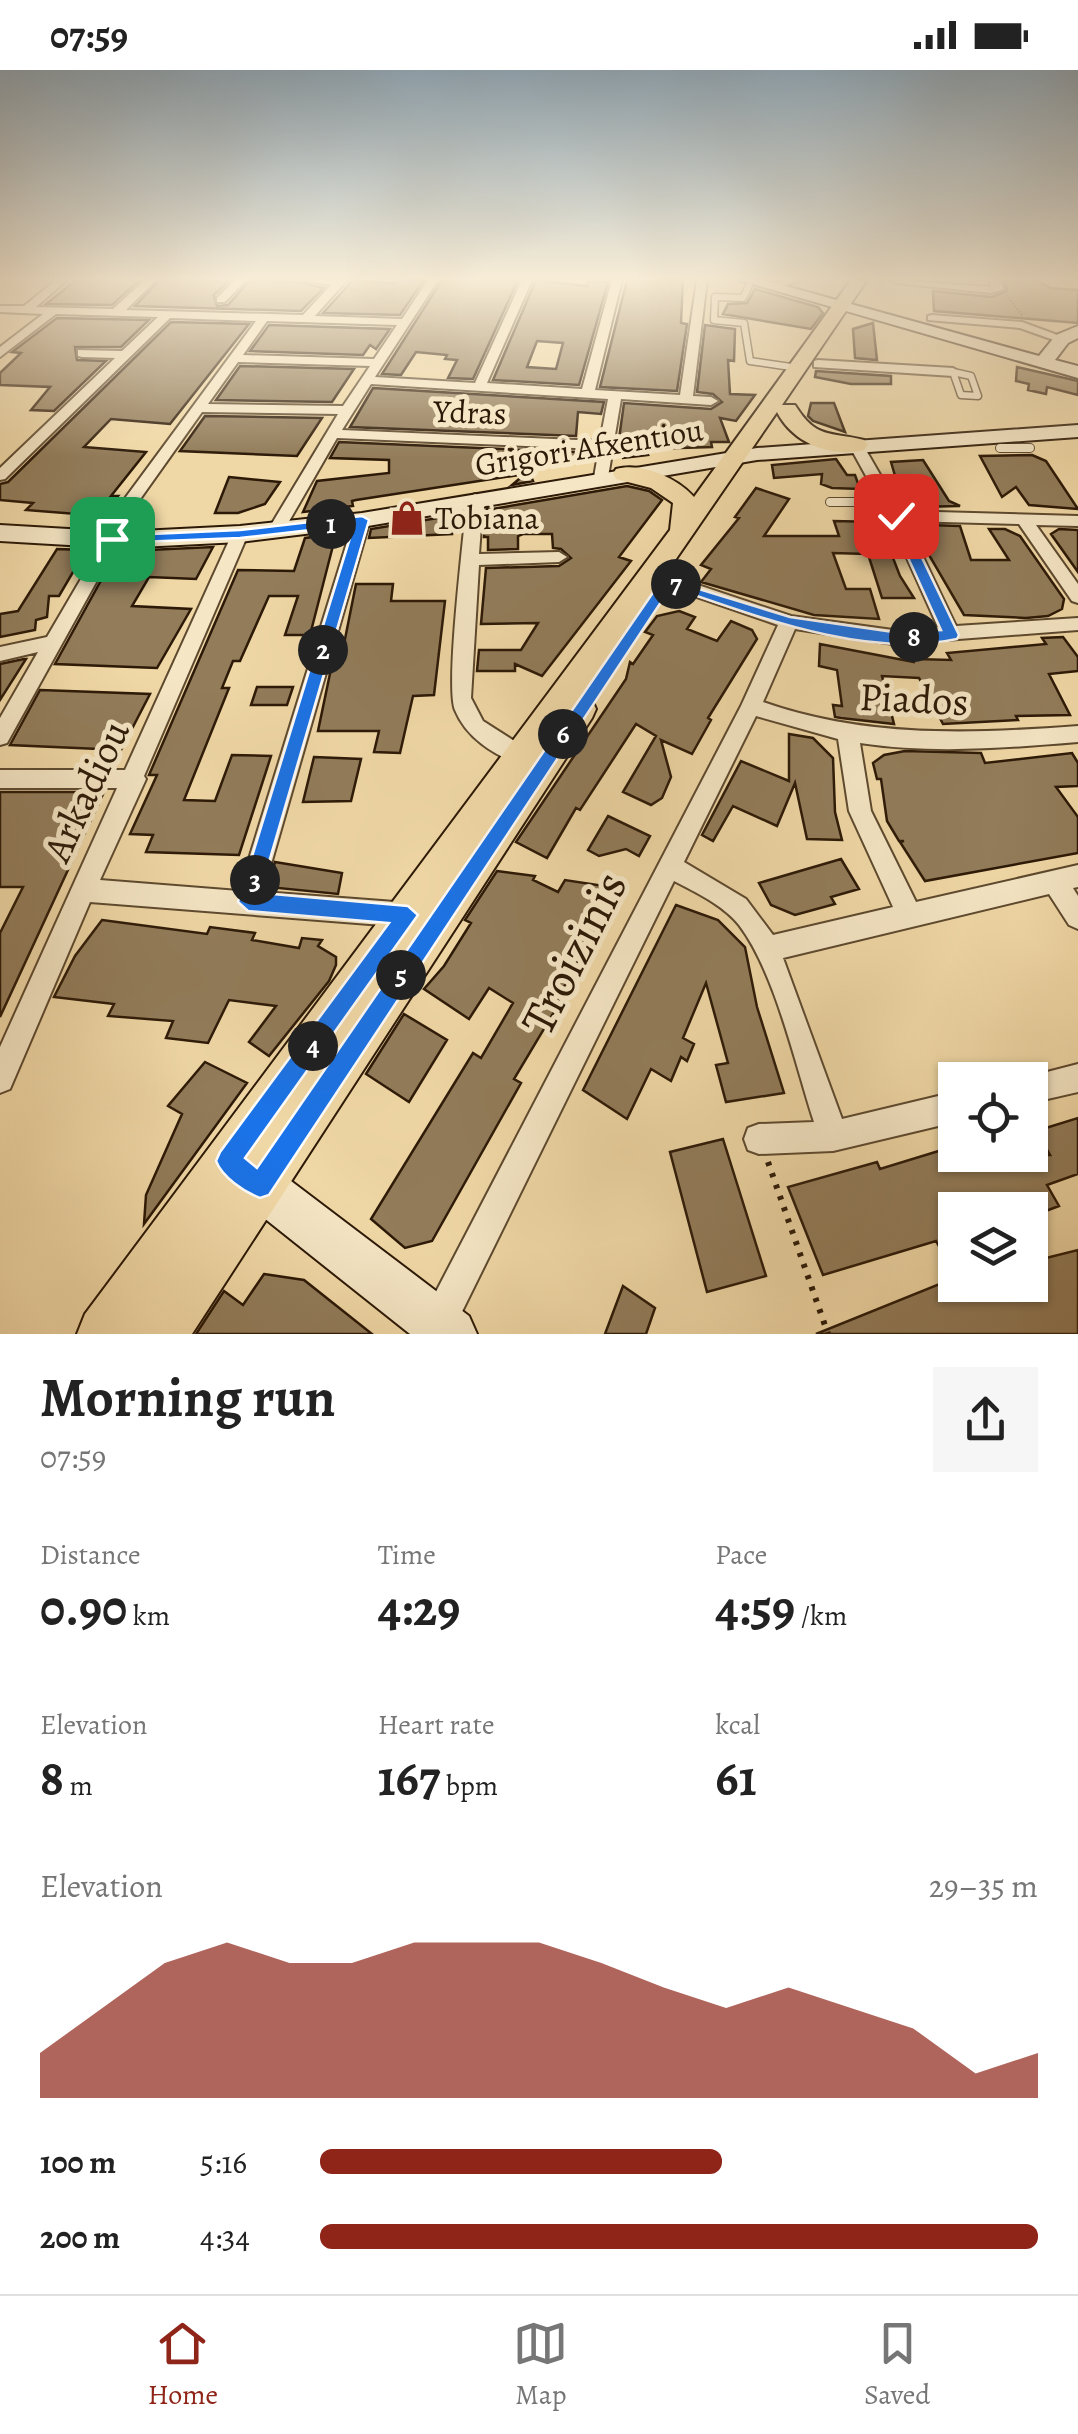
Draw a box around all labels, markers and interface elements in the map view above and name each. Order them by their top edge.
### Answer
text: 07:59 [50,9,128,61]
street label: Ydras [432,389,507,435]
street label: Grigori Afxentiou [472,407,707,487]
pin [854,474,939,559]
icon: check [869,489,924,544]
place label: Tobiana [435,496,539,540]
pin [70,497,155,582]
pin: 1 [306,499,356,549]
shop icon: Tobiana [388,499,426,537]
text: 1 [326,505,336,543]
icon: arrive [85,512,140,567]
pin: 7 [651,559,701,609]
text: 7 [670,565,682,603]
pin: 8 [889,612,939,662]
text: 8 [907,618,921,656]
pin: 2 [298,625,348,675]
text: 2 [316,631,330,669]
street label: Piados [858,669,970,729]
pin: 6 [538,709,588,759]
street label: Arkadiou [29,711,143,871]
text: 6 [556,715,570,753]
pin: 3 [230,855,280,905]
street label: Troizinis [505,860,643,1046]
text: 3 [249,861,261,899]
pin: 5 [376,950,426,1000]
text: 5 [395,956,407,994]
pin: 4 [288,1021,338,1071]
text: 4 [306,1027,320,1065]
map controls [938,1062,1048,1302]
button: locate [938,1062,1048,1172]
button: layers [938,1192,1048,1302]
text: Morning run [40,1360,335,1435]
button: share [933,1367,1038,1472]
text: 07:59 [40,1435,106,1479]
text: Distance [40,1536,140,1574]
text: Time [378,1536,436,1574]
text: Pace [715,1536,767,1574]
text: 0.90 [40,1574,127,1642]
text: 4:29 [378,1574,460,1642]
text: 4:59 [715,1574,795,1642]
text: km [127,1597,170,1635]
text: /km [795,1597,847,1635]
text: Elevation [40,1706,147,1744]
text: Heart rate [378,1706,495,1744]
text: kcal [715,1706,760,1744]
text: 8 [40,1744,64,1812]
text: 167 [378,1744,440,1812]
text: 61 [715,1744,757,1812]
text: m [64,1767,93,1805]
text: bpm [440,1767,498,1805]
text: Elevation [40,1864,163,1908]
text: 29–35 m [929,1864,1038,1908]
text: 100 m [40,2140,116,2184]
text: 5:16 [200,2140,247,2184]
text: 200 m [40,2215,120,2259]
text: 4:34 [200,2215,250,2259]
tab: Home [148,2316,218,2414]
tab: Map [513,2316,568,2414]
tab: Saved [864,2316,930,2414]

